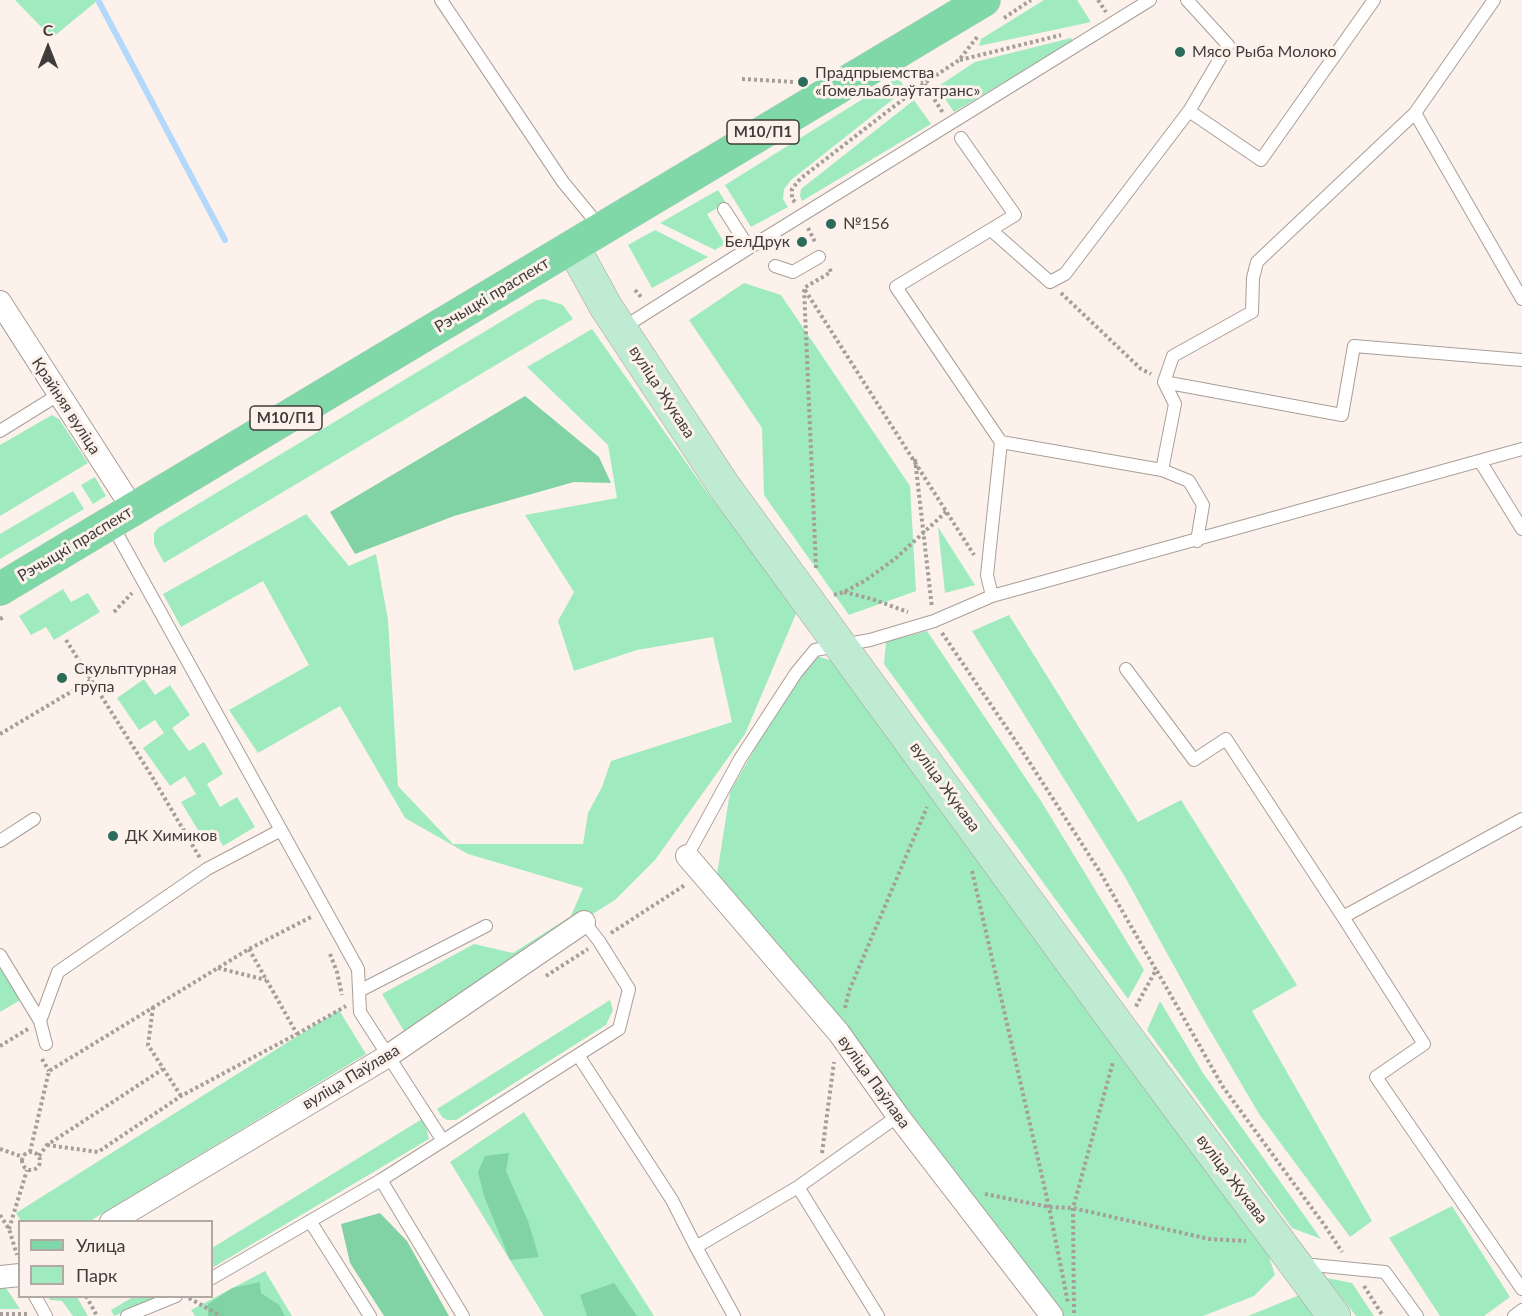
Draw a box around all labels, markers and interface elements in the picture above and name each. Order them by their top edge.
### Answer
north arrow [18,18,78,78]
text: С [43,20,53,39]
place label: Мясо Рыба Молоко [1192,42,1337,62]
marker: Мясо Рыба Молоко [1173,45,1187,59]
place label: Прадпрыемства «Гомельаблаўтатранс» [815,63,980,101]
marker: Прадпрыемства «Гомельаблаўтатранс» [796,75,810,89]
road number: М10/П1 [727,120,799,144]
place label: №156 [843,214,889,234]
marker: №156 [824,217,838,231]
place label: БелДрук [725,232,790,252]
marker: БелДрук [795,235,809,249]
street label: Рэчыцкі праспект [431,253,553,337]
street label: вуліца Жукава [625,342,699,442]
street label: Крайняя вуліца [28,354,104,458]
road number: М10/П1 [250,406,322,430]
street label: Рэчыцкі праспект [14,502,136,586]
place label: Скульптурная група [74,659,177,697]
marker: Скульптурная група [55,671,69,685]
street label: вуліца Жукава [906,738,984,836]
place label: ДК Химиков [125,826,217,846]
marker: ДК Химиков [106,829,120,843]
street label: вуліца Паўлава [834,1032,914,1132]
street label: вуліца Паўлава [299,1040,403,1114]
street label: вуліца Жукава [1192,1131,1272,1227]
legend [18,1220,213,1298]
text: Улица [76,1234,126,1256]
text: Парк [76,1264,117,1286]

